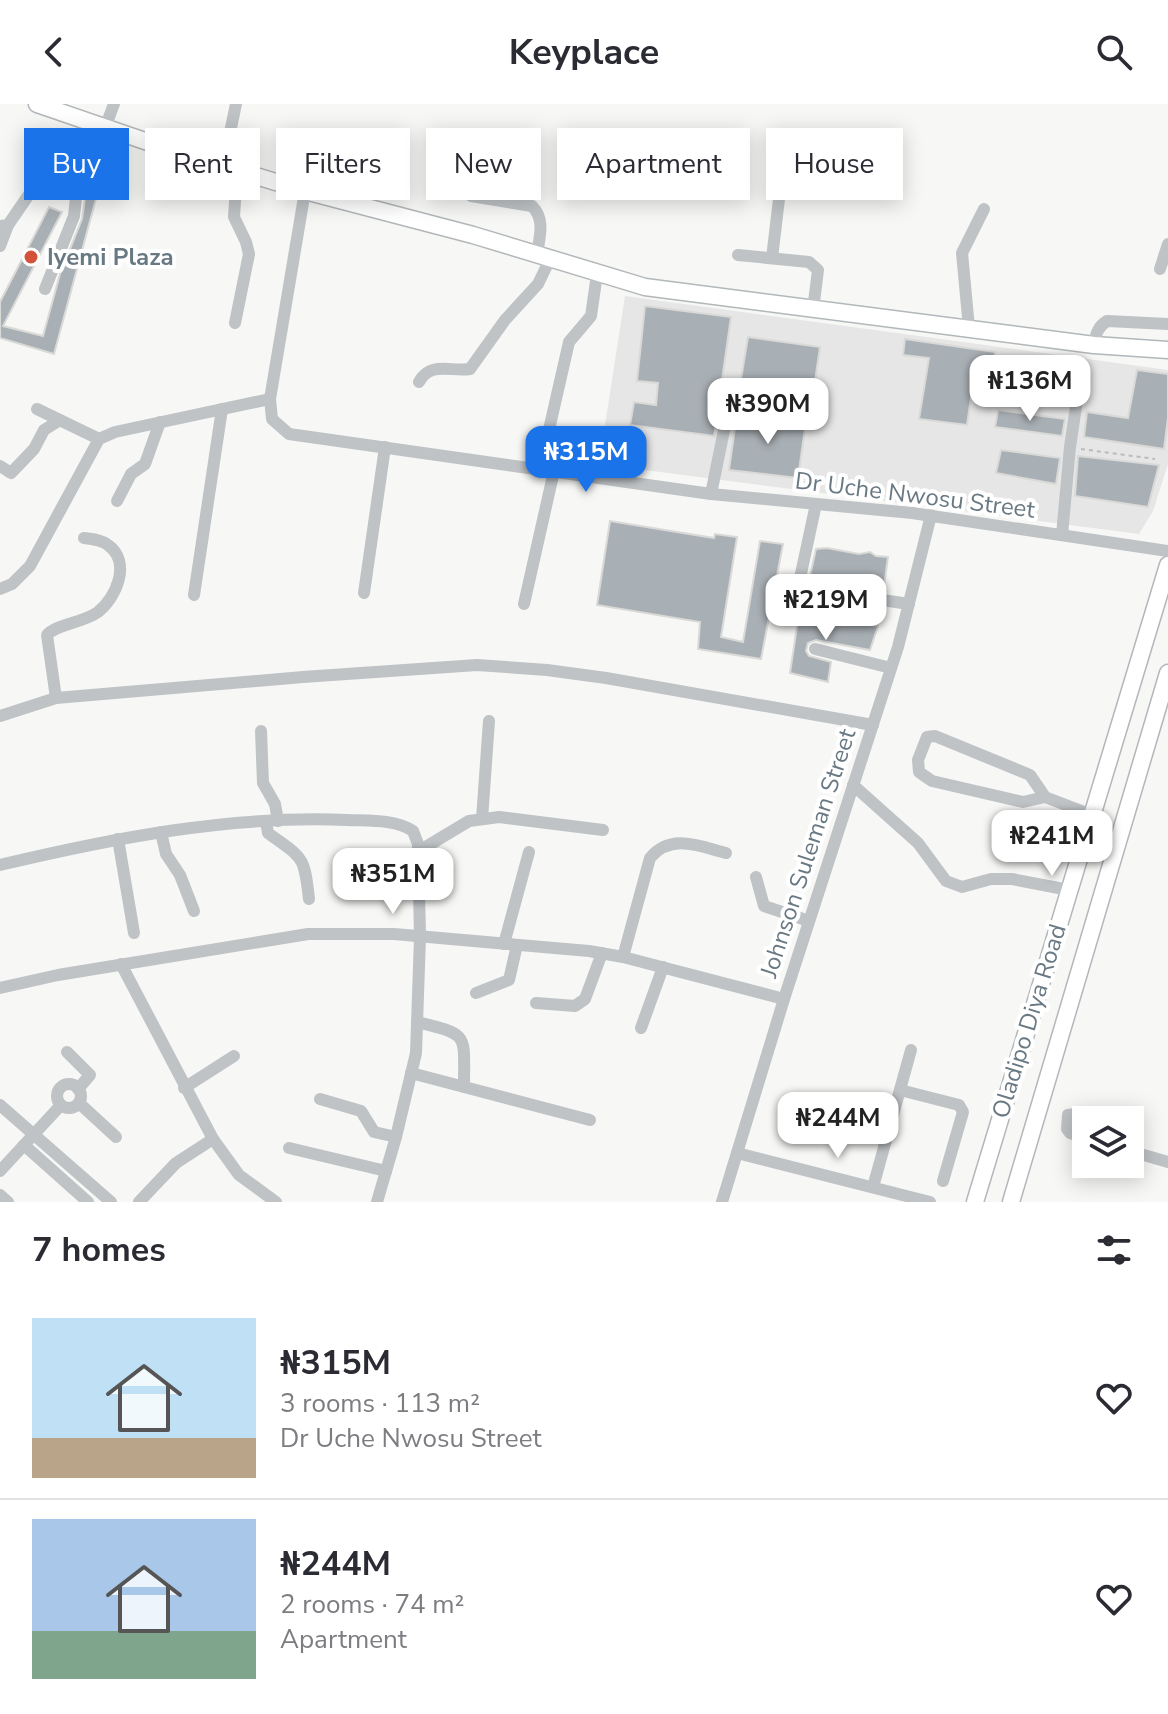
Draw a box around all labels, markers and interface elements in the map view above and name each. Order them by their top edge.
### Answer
text: Keyplace [509,28,659,77]
icon: back [32,30,76,74]
icon: search [1092,30,1136,74]
chip: Buy [24,128,129,200]
chip: Rent [145,128,260,200]
chip: Filters [276,128,410,200]
chip: New [426,128,541,200]
chip: Apartment [557,128,750,200]
chip: House [766,128,903,200]
place label: Iyemi Plaza [47,241,174,273]
marker: Iyemi Plaza [22,248,40,266]
pin: ₦136M [974,355,1086,423]
text: ₦136M [988,363,1072,398]
pin: ₦390M [712,378,824,446]
text: ₦390M [726,386,810,421]
pin: ₦315M [530,426,642,494]
text: ₦315M [544,434,628,469]
street label: Dr Uche Nwosu Street [793,464,1037,526]
pin: ₦219M [770,574,882,642]
text: ₦219M [784,582,868,617]
street label: Johnson Suleman Street [752,724,864,982]
pin: ₦241M [996,810,1108,878]
text: ₦241M [1010,818,1094,853]
pin: ₦351M [337,848,449,916]
text: ₦351M [351,856,435,891]
street label: Oladipo Diya Road [984,920,1074,1122]
pin: ₦244M [782,1092,894,1160]
text: ₦244M [796,1100,880,1135]
map controls [1072,1106,1144,1178]
button: layers [1072,1106,1144,1178]
text: 7 homes [32,1227,166,1273]
icon: filters [1092,1228,1136,1272]
text: ₦315M [280,1340,391,1386]
icon: home [96,1350,192,1446]
icon: heart [1092,1376,1136,1420]
text: 3 rooms · 113 m² [280,1386,480,1421]
text: Dr Uche Nwosu Street [280,1421,542,1456]
text: ₦244M [280,1541,391,1587]
icon: home [96,1551,192,1647]
icon: heart [1092,1577,1136,1621]
text: 2 rooms · 74 m² [280,1587,464,1622]
text: Apartment [280,1622,407,1657]

